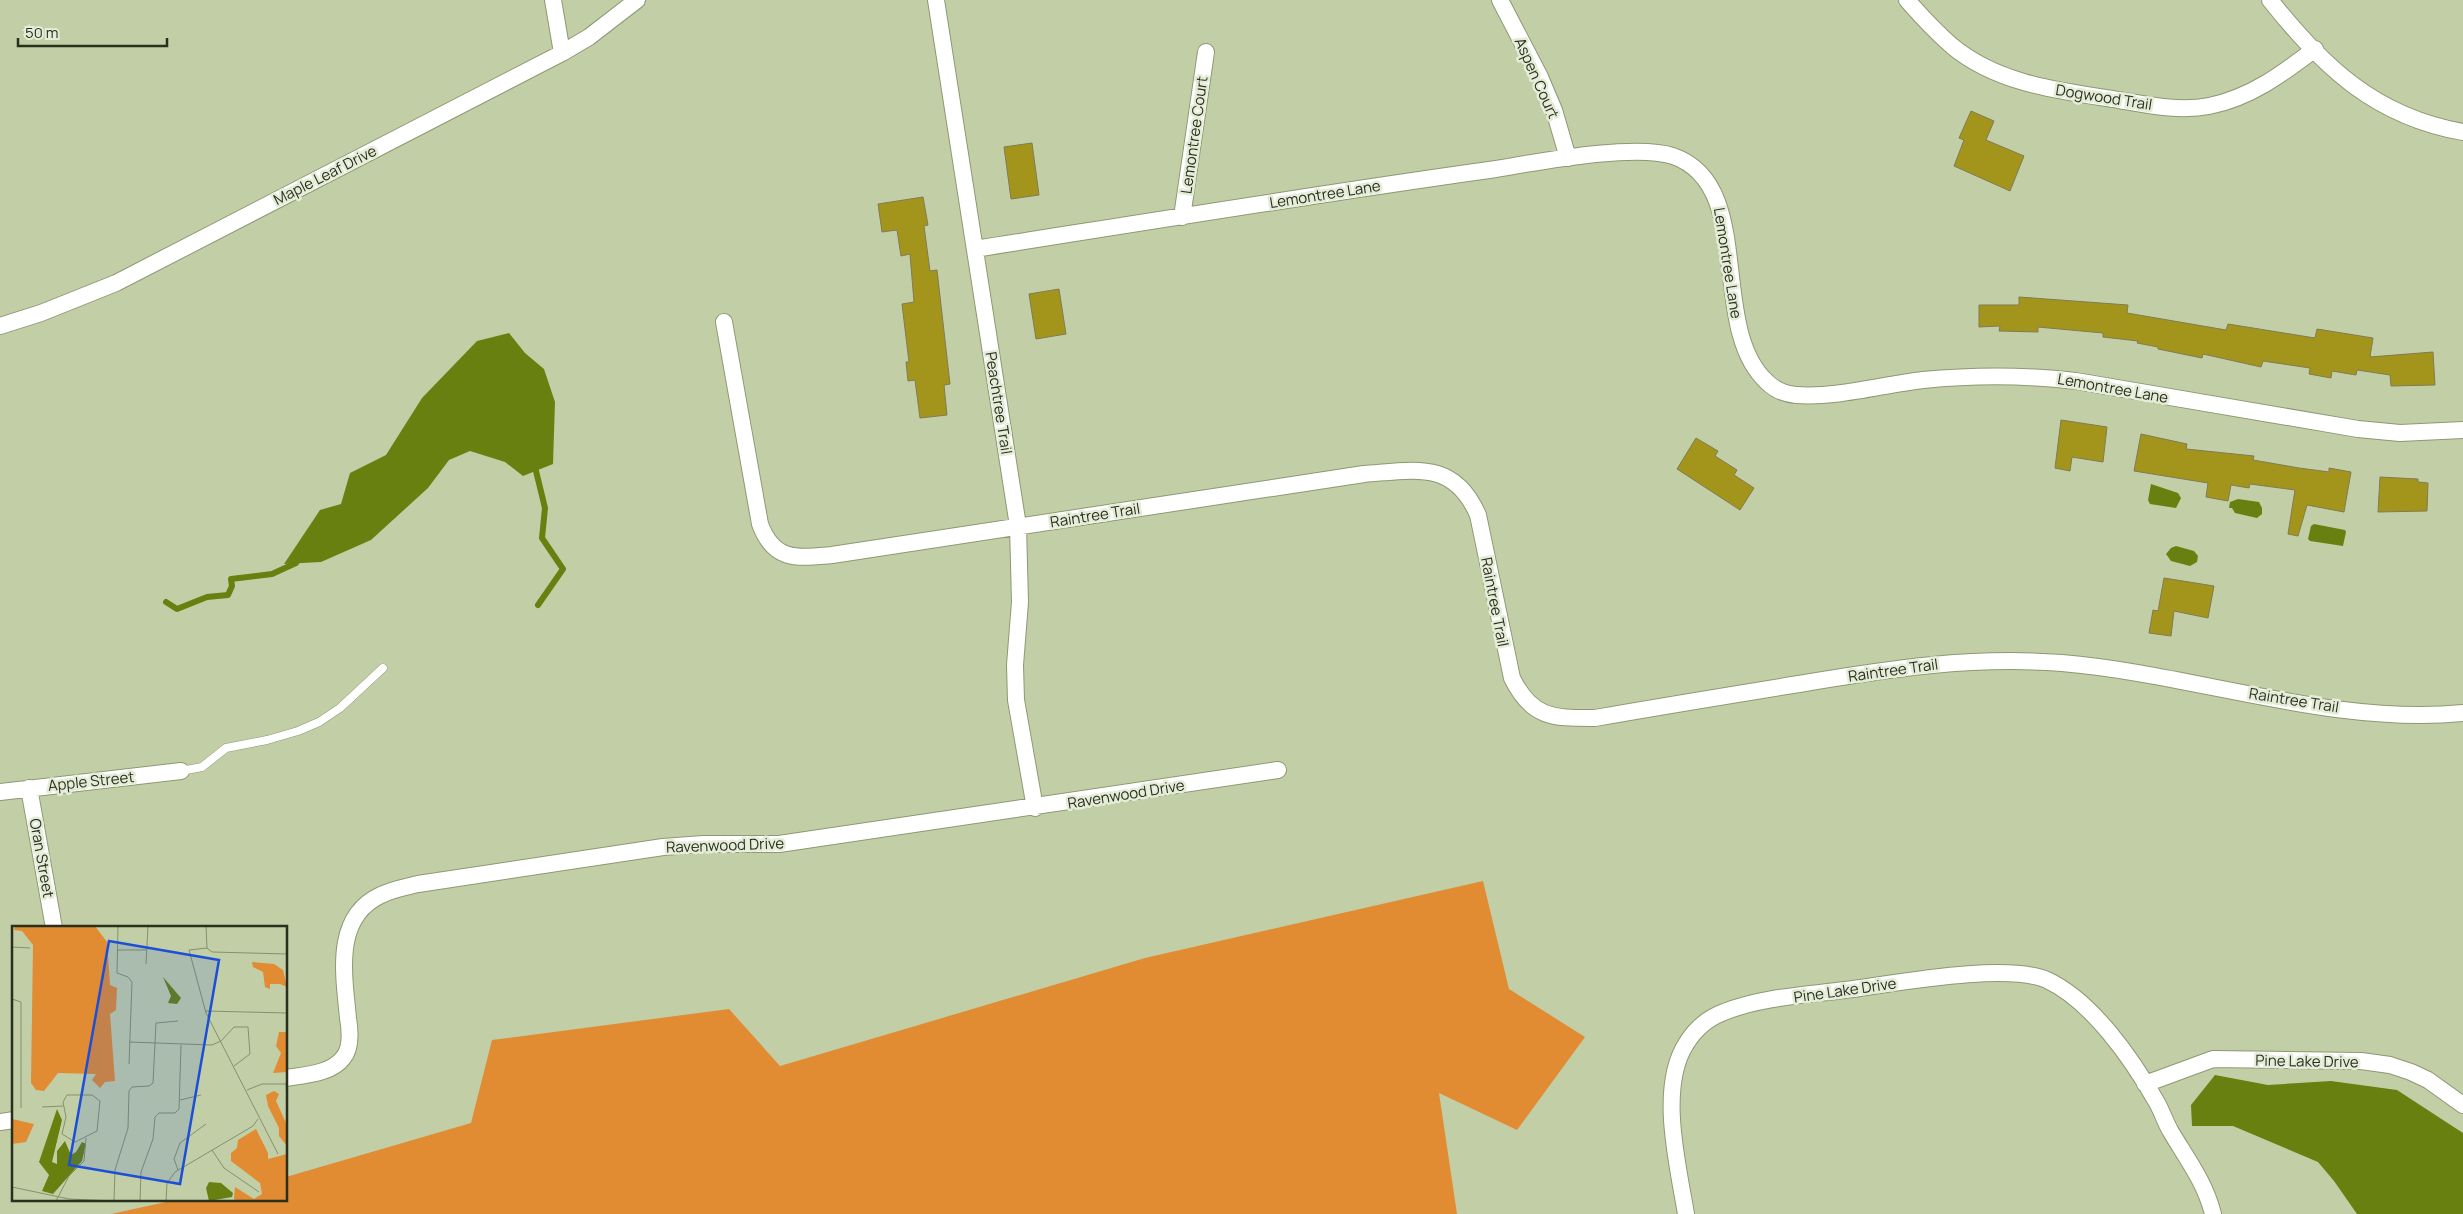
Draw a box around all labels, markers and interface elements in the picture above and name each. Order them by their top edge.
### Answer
scale bar [18,15,166,47]
text: 50 m [25,22,59,43]
street label: Aspen Court [1510,34,1564,122]
street label: Lemontree Court [1175,75,1213,195]
street label: Dogwood Trail [2054,79,2154,115]
street label: Maple Leaf Drive [270,140,380,210]
street label: Lemontree Lane [1268,175,1382,213]
street label: Lemontree Lane [1709,206,1747,320]
street label: Peachtree Trail [981,350,1017,456]
street label: Lemontree Lane [2056,368,2170,408]
street label: Raintree Trail [1049,498,1141,532]
street label: Raintree Trail [1476,556,1514,648]
street label: Raintree Trail [1847,653,1939,687]
street label: Raintree Trail [2248,683,2340,717]
street label: Apple Street [47,766,135,796]
street label: Ravenwood Drive [1066,774,1186,814]
street label: Oran Street [25,817,59,899]
street label: Ravenwood Drive [666,832,785,858]
inset map [12,926,288,1202]
street label: Pine Lake Drive [1792,972,1898,1008]
street label: Pine Lake Drive [2255,1050,2359,1072]

